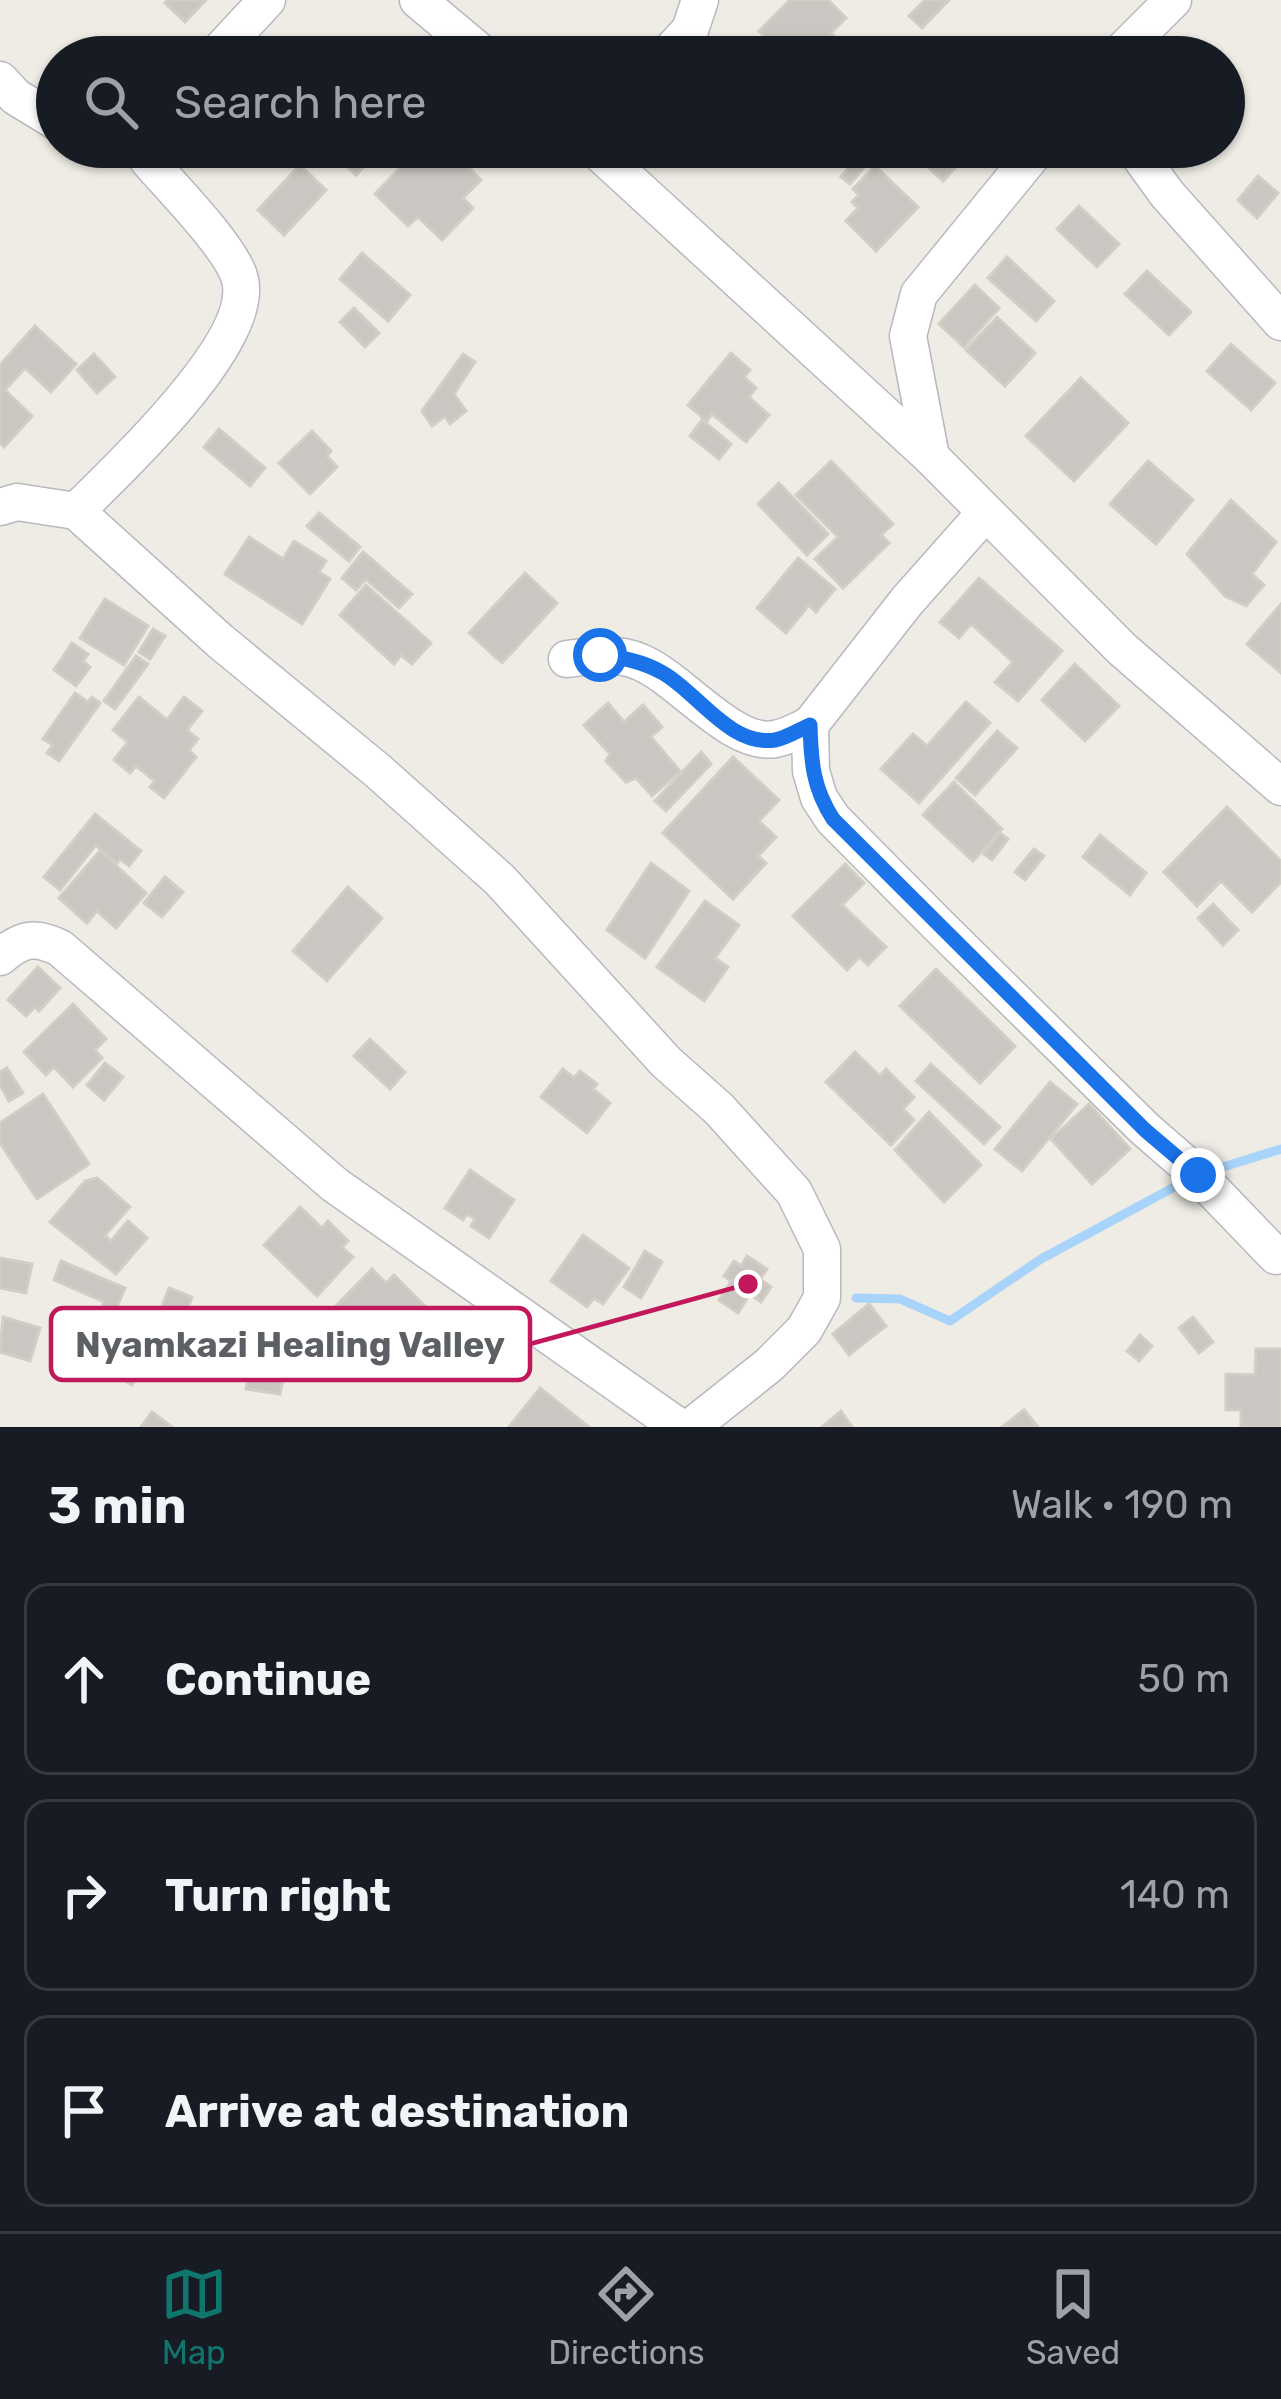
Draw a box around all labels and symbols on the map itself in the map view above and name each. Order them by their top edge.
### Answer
route start [573,628,627,682]
route end [1171,1148,1225,1202]
callout: Nyamkazi Healing Valley [51,1308,530,1380]
text: Nyamkazi Healing Valley [75,1323,505,1366]

